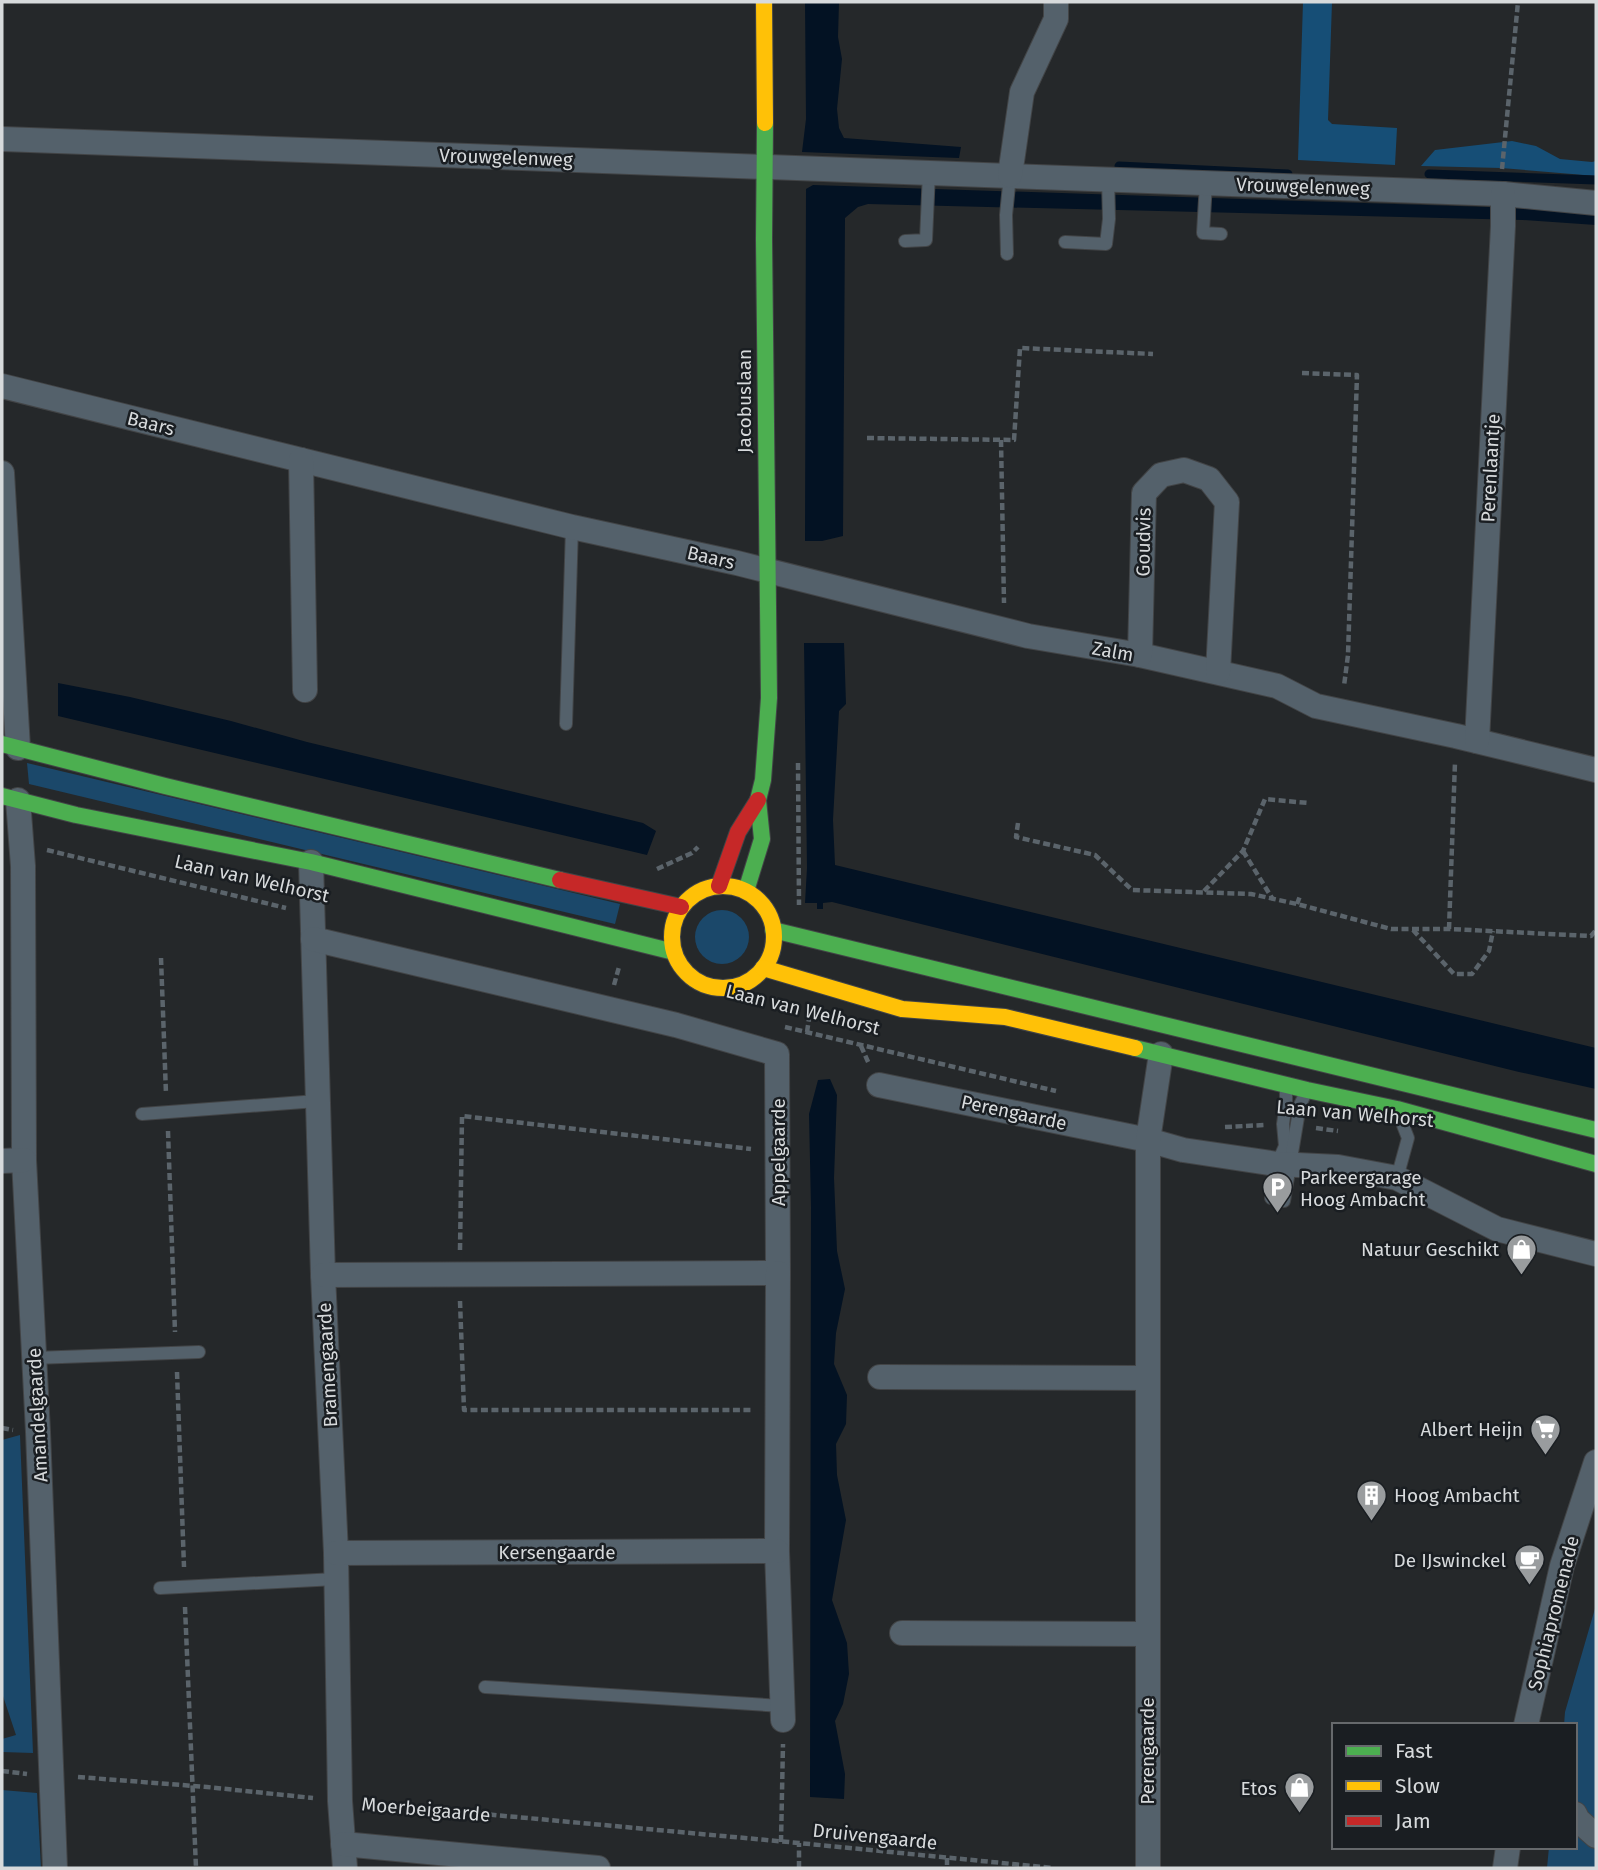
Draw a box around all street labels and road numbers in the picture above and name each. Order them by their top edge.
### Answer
street label: Vrouwgelenweg [439,144,573,171]
street label: Vrouwgelenweg [1236,173,1370,200]
street label: Jacobuslaan [733,349,756,453]
street label: Baars [125,407,177,440]
street label: Perenlaantje [1476,413,1505,523]
street label: Goudvis [1131,507,1156,577]
street label: Baars [685,541,737,574]
street label: Zalm [1090,637,1135,666]
street label: Laan van Welhorst [172,850,332,907]
street label: Laan van Welhorst [723,979,882,1040]
street label: Perengaarde [959,1090,1069,1135]
street label: Laan van Welhorst [1275,1095,1435,1132]
street label: Appelgaarde [767,1098,790,1206]
street label: Bramengaarde [313,1302,342,1428]
street label: Amandelgaarde [22,1347,53,1483]
street label: Sophiapromenade [1523,1533,1584,1693]
street label: Kersengaarde [498,1541,616,1564]
street label: Perengaarde [1136,1697,1159,1805]
street label: Moerbeigaarde [361,1792,491,1827]
street label: Druivengaarde [811,1819,938,1854]

